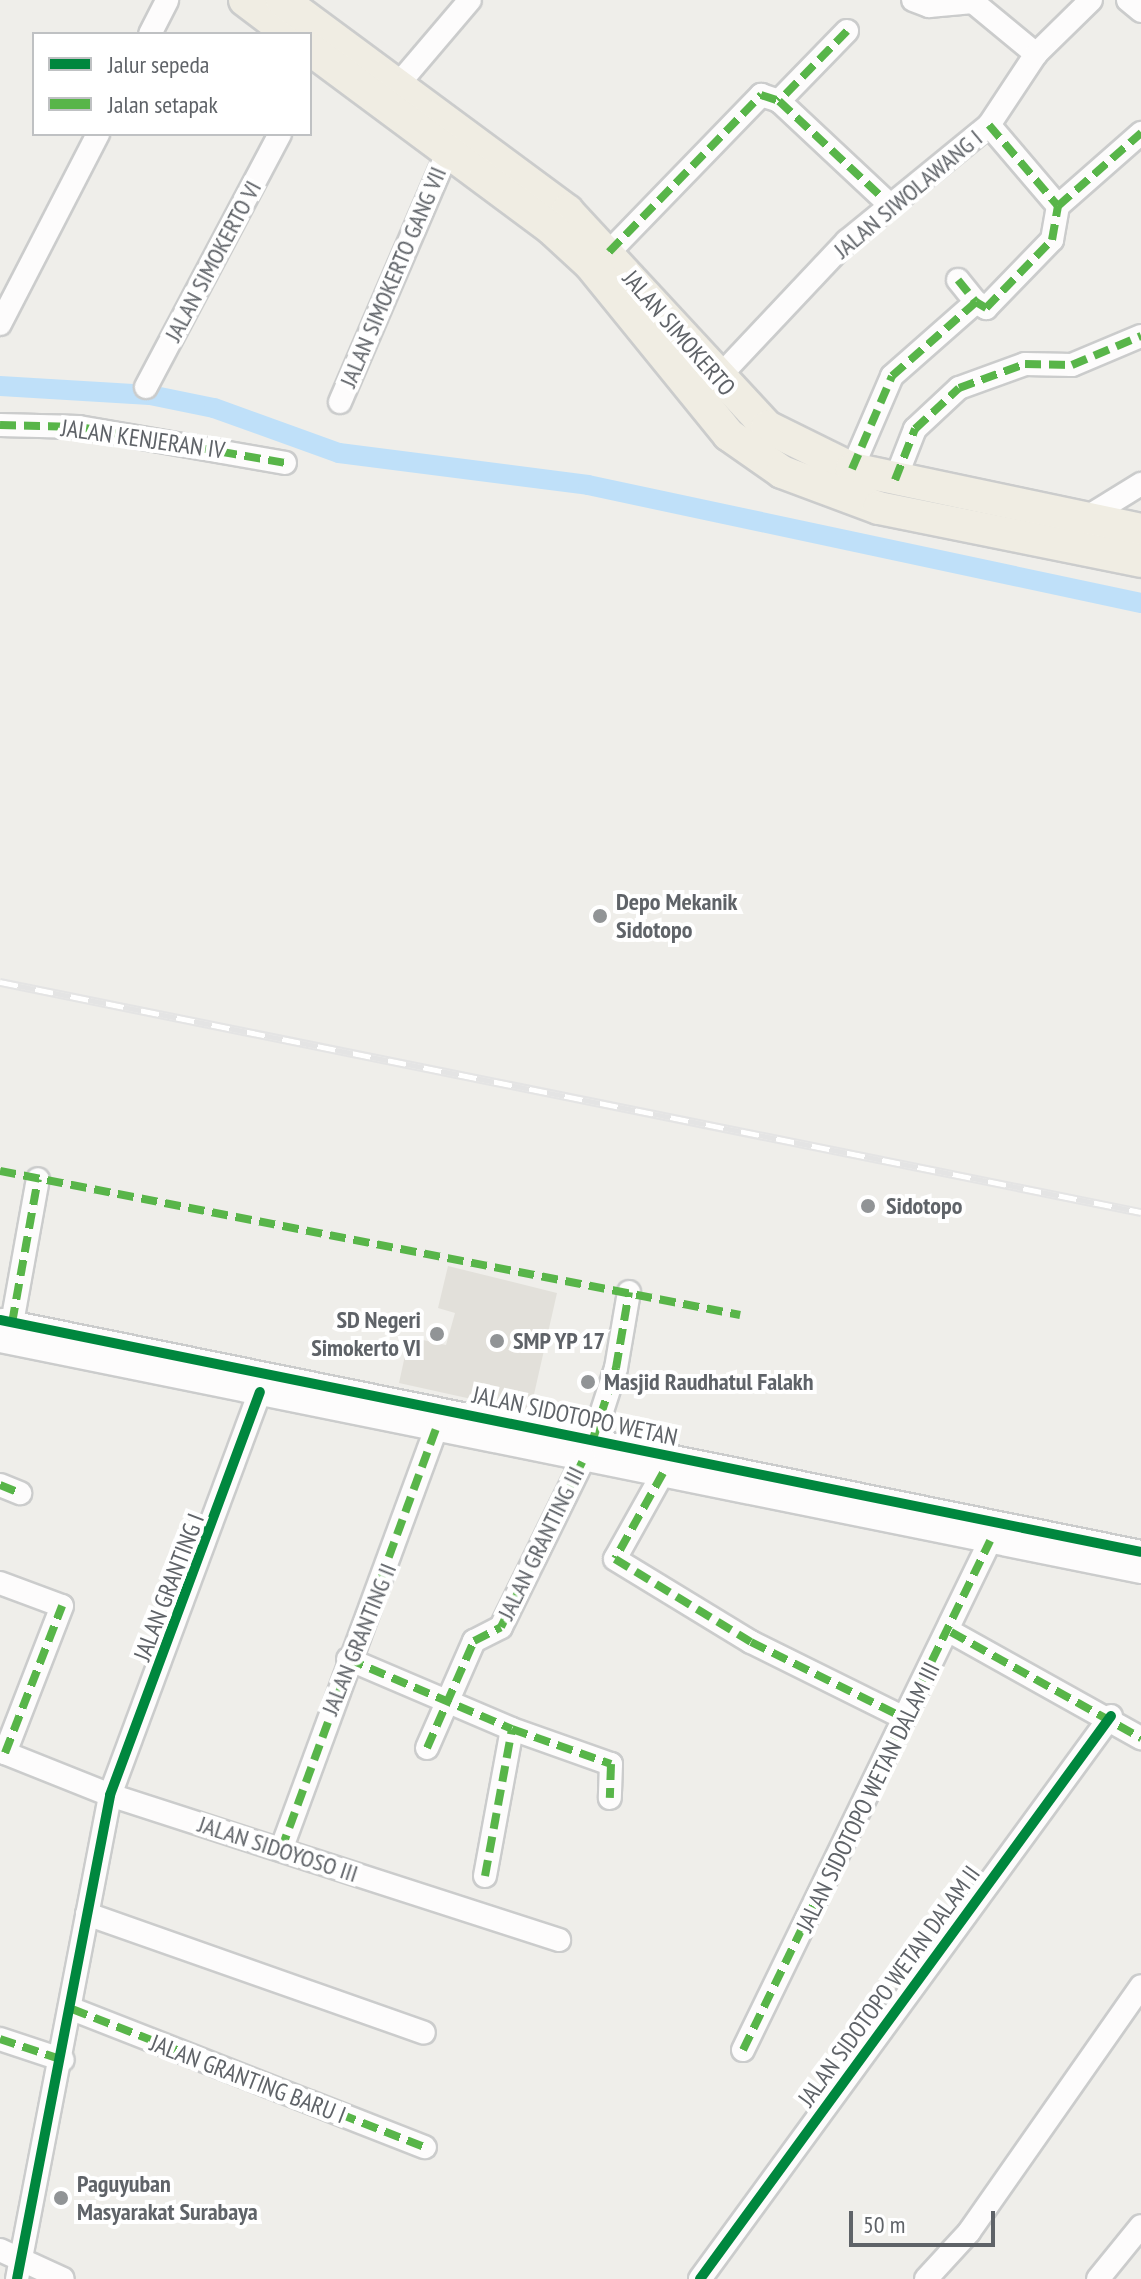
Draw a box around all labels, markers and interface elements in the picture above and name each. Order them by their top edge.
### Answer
legend [32,32,312,136]
text: Jalur sepeda [108,49,209,80]
text: Jalan setapak [108,89,218,120]
street label: JALAN SIWOLAWANG I [828,124,988,264]
street label: JALAN SIMOKERTO GANG VII [333,162,453,392]
street label: JALAN SIMOKERTO VI [158,176,268,346]
street label: JALAN SIMOKERTO [617,265,741,401]
street label: JALAN KENJERAN IV [59,413,227,465]
place label: Depo Mekanik Sidotopo [616,888,738,944]
marker: Depo Mekanik Sidotopo [591,907,609,925]
place label: Sidotopo [886,1192,962,1220]
marker: Sidotopo [857,1195,879,1217]
place label: SD Negeri Simokerto VI [311,1306,421,1362]
marker: SD Negeri Simokerto VI [428,1325,446,1343]
place label: SMP YP 17 [513,1327,607,1355]
marker: SMP YP 17 [488,1332,506,1350]
place label: Masjid Raudhatul Falakh [604,1368,814,1396]
marker: Masjid Raudhatul Falakh [579,1373,597,1391]
street label: JALAN SIDOTOPO WETAN [470,1380,680,1452]
street label: JALAN GRANTING III [492,1462,590,1624]
street label: JALAN GRANTING I [128,1509,210,1665]
street label: JALAN GRANTING II [316,1559,402,1719]
street label: JALAN SIDOTOPO WETAN DALAM III [790,1657,946,1937]
street label: JALAN SIDOYOSO III [195,1810,361,1888]
street label: JALAN SIDOTOPO WETAN DALAM II [792,1860,986,2112]
street label: JALAN GRANTING BARU I [146,2028,350,2130]
place label: Paguyuban Masyarakat Surabaya [77,2170,258,2226]
marker: Paguyuban Masyarakat Surabaya [52,2189,70,2207]
scale bar [853,2195,999,2245]
text: 50 m [863,2209,905,2240]

